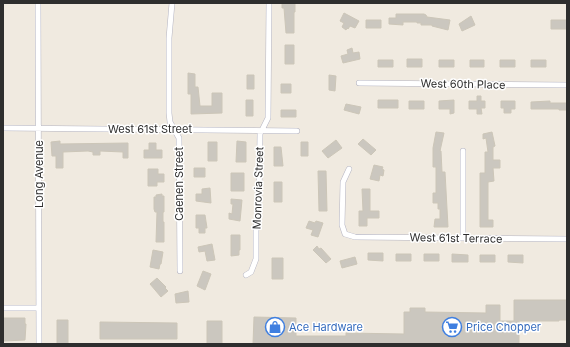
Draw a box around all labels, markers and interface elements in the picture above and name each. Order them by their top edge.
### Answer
street label: West 60th Place [420,76,506,92]
street label: West 61st Street [108,122,192,136]
street label: Long Avenue [32,140,46,208]
street label: Monrovia Street [250,146,266,229]
street label: Caenen Street [172,147,186,221]
street label: West 61st Terrace [409,230,503,246]
shop icon: Ace Hardware [264,316,286,338]
supermarket icon: Price Chopper [441,316,463,338]
place label: Ace Hardware [289,320,363,334]
place label: Price Chopper [466,320,541,334]

